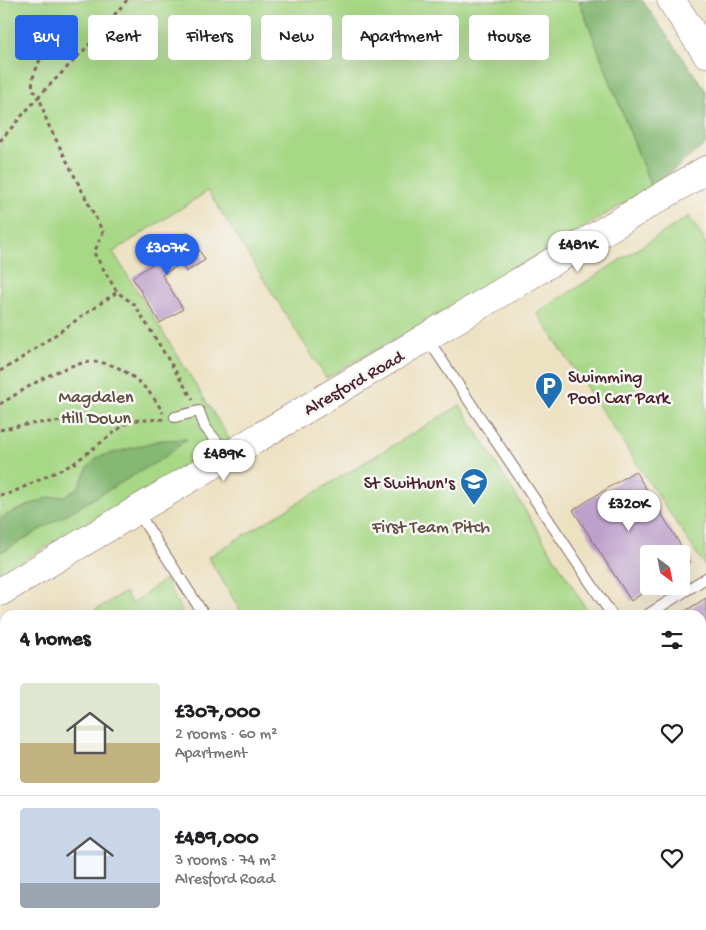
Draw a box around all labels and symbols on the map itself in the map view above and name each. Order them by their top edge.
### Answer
pin: £481K [543,230,613,273]
pin: £307K [132,234,202,276]
street label: Alresford Road [300,346,409,421]
place label: Swimming Pool Car Park [567,368,672,410]
parking icon: Swimming Pool Car Park [534,371,564,410]
park label: Magdalen Hill Down [58,388,134,430]
pin: £489K [189,440,259,482]
school or university icon: St Swithun's [459,467,489,506]
place label: St Swithun's [364,474,456,495]
pin: £320K [594,490,664,532]
park label: First Team Pitch [371,518,490,539]
north arrow [640,545,690,595]

